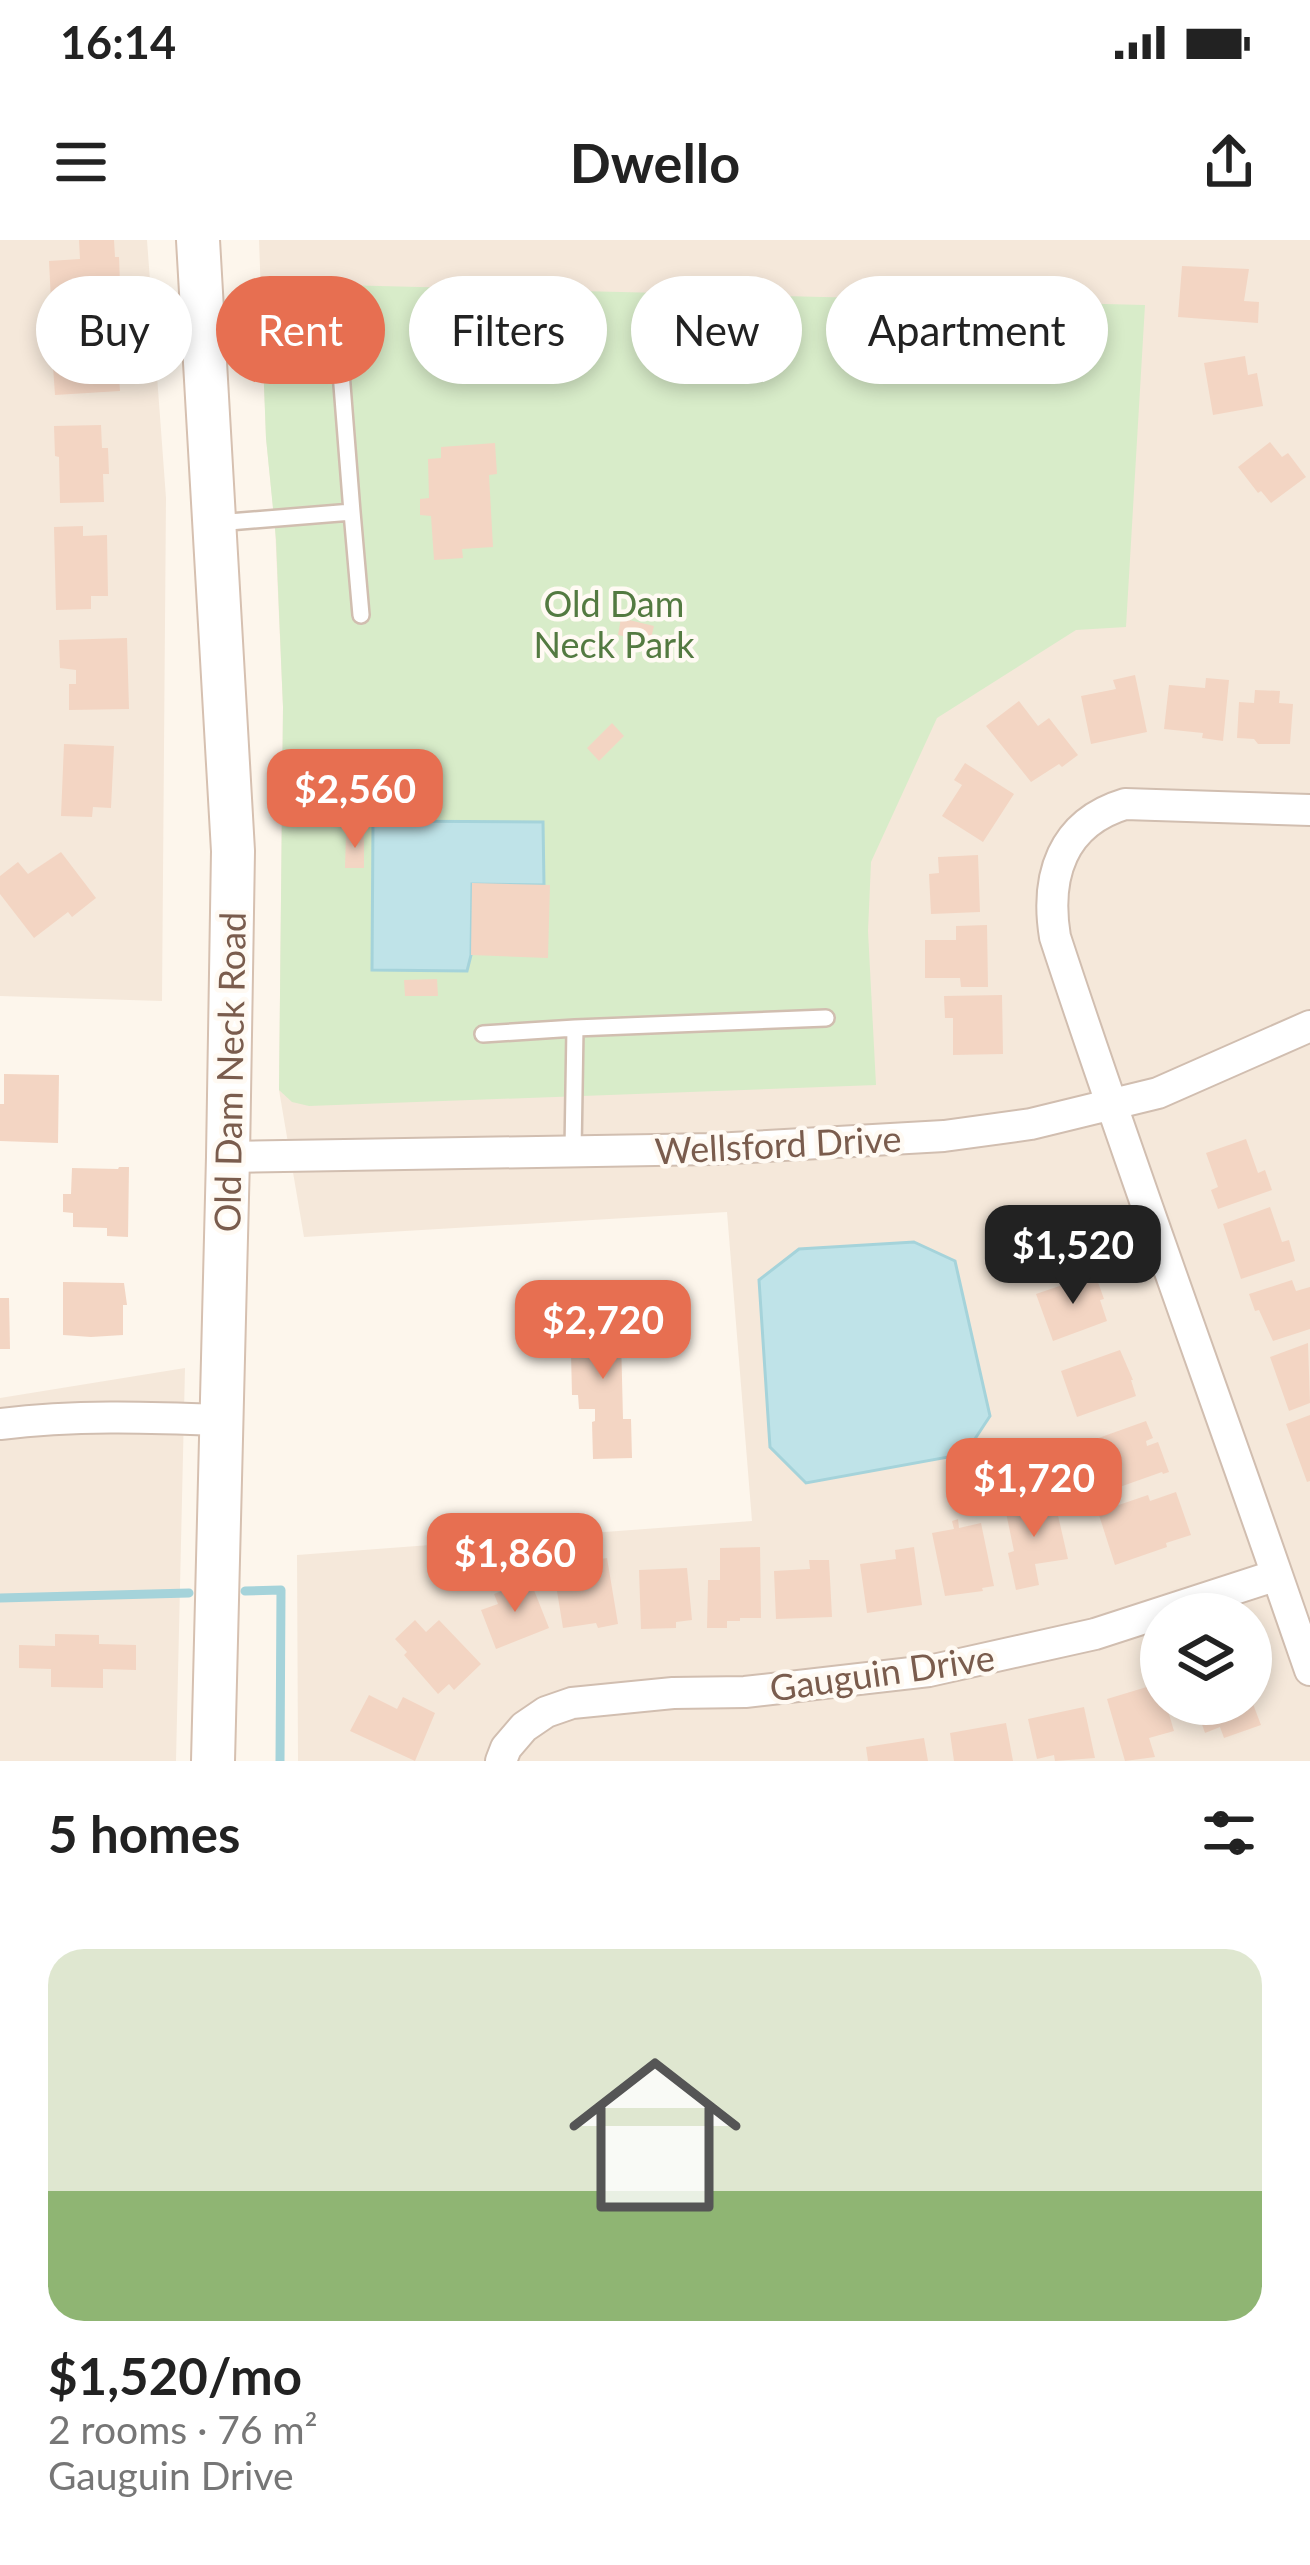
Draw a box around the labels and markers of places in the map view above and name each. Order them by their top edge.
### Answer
pin: $2,560 [257,749,453,851]
pin: $1,520 [975,1205,1171,1307]
pin: $2,720 [505,1280,701,1382]
pin: $1,720 [936,1438,1132,1540]
pin: $1,860 [417,1513,613,1615]

